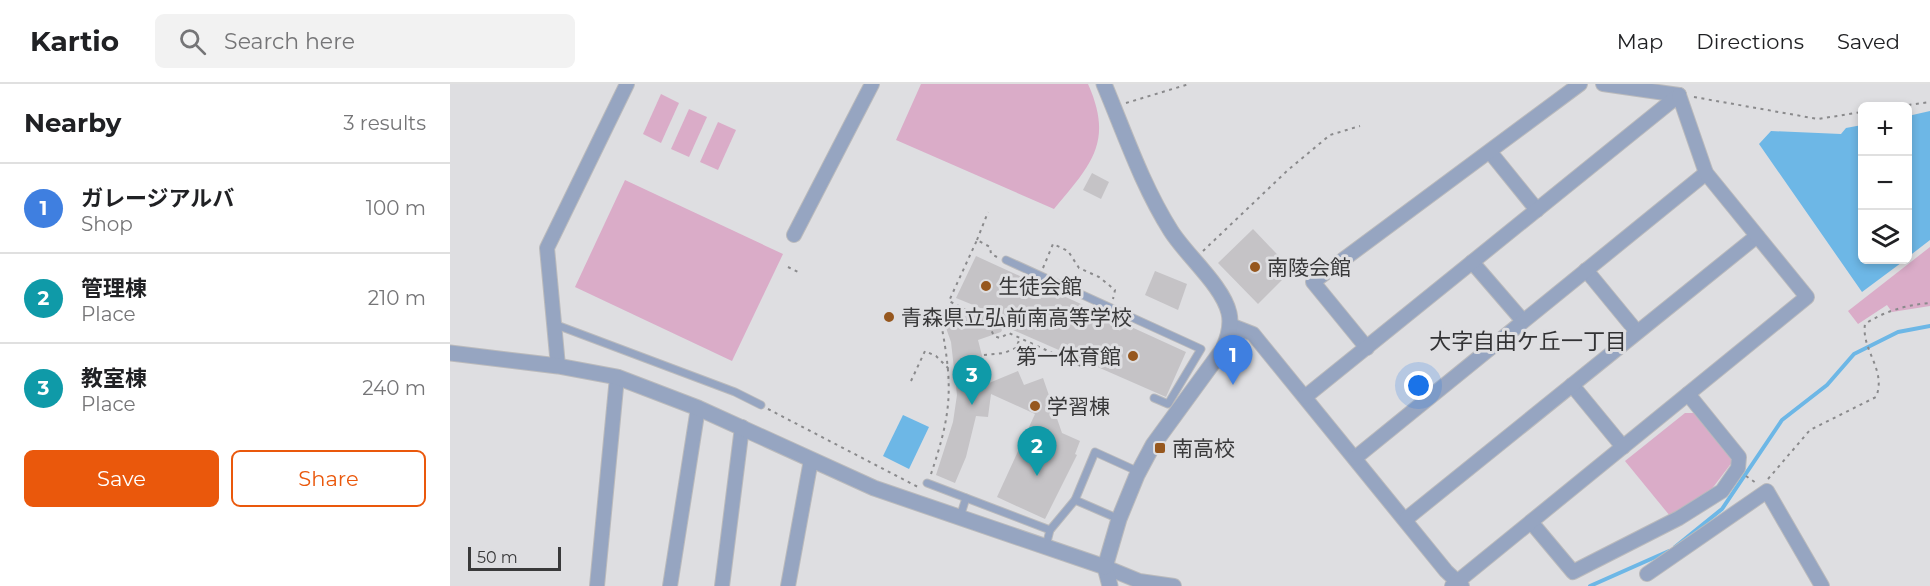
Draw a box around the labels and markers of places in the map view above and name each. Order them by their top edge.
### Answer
place label: 南陵会館 [1267,255,1351,280]
marker: 南陵会館 [1248,260,1262,274]
place label: 生徒会館 [998,274,1082,299]
marker: 生徒会館 [979,279,993,293]
place label: 青森県立弘前南高等学校 [901,305,1132,330]
marker: 青森県立弘前南高等学校 [882,310,896,324]
pin: 1 [1214,336,1252,385]
place label: 第一体育館 [1016,344,1121,369]
marker: 第一体育館 [1126,349,1140,363]
pin: 3 [952,356,992,405]
place label: 学習棟 [1047,394,1110,419]
marker: 学習棟 [1028,399,1042,413]
pin: 2 [1018,426,1056,476]
place label: 南高校 [1172,436,1235,461]
marker: 南高校 [1153,441,1167,455]

